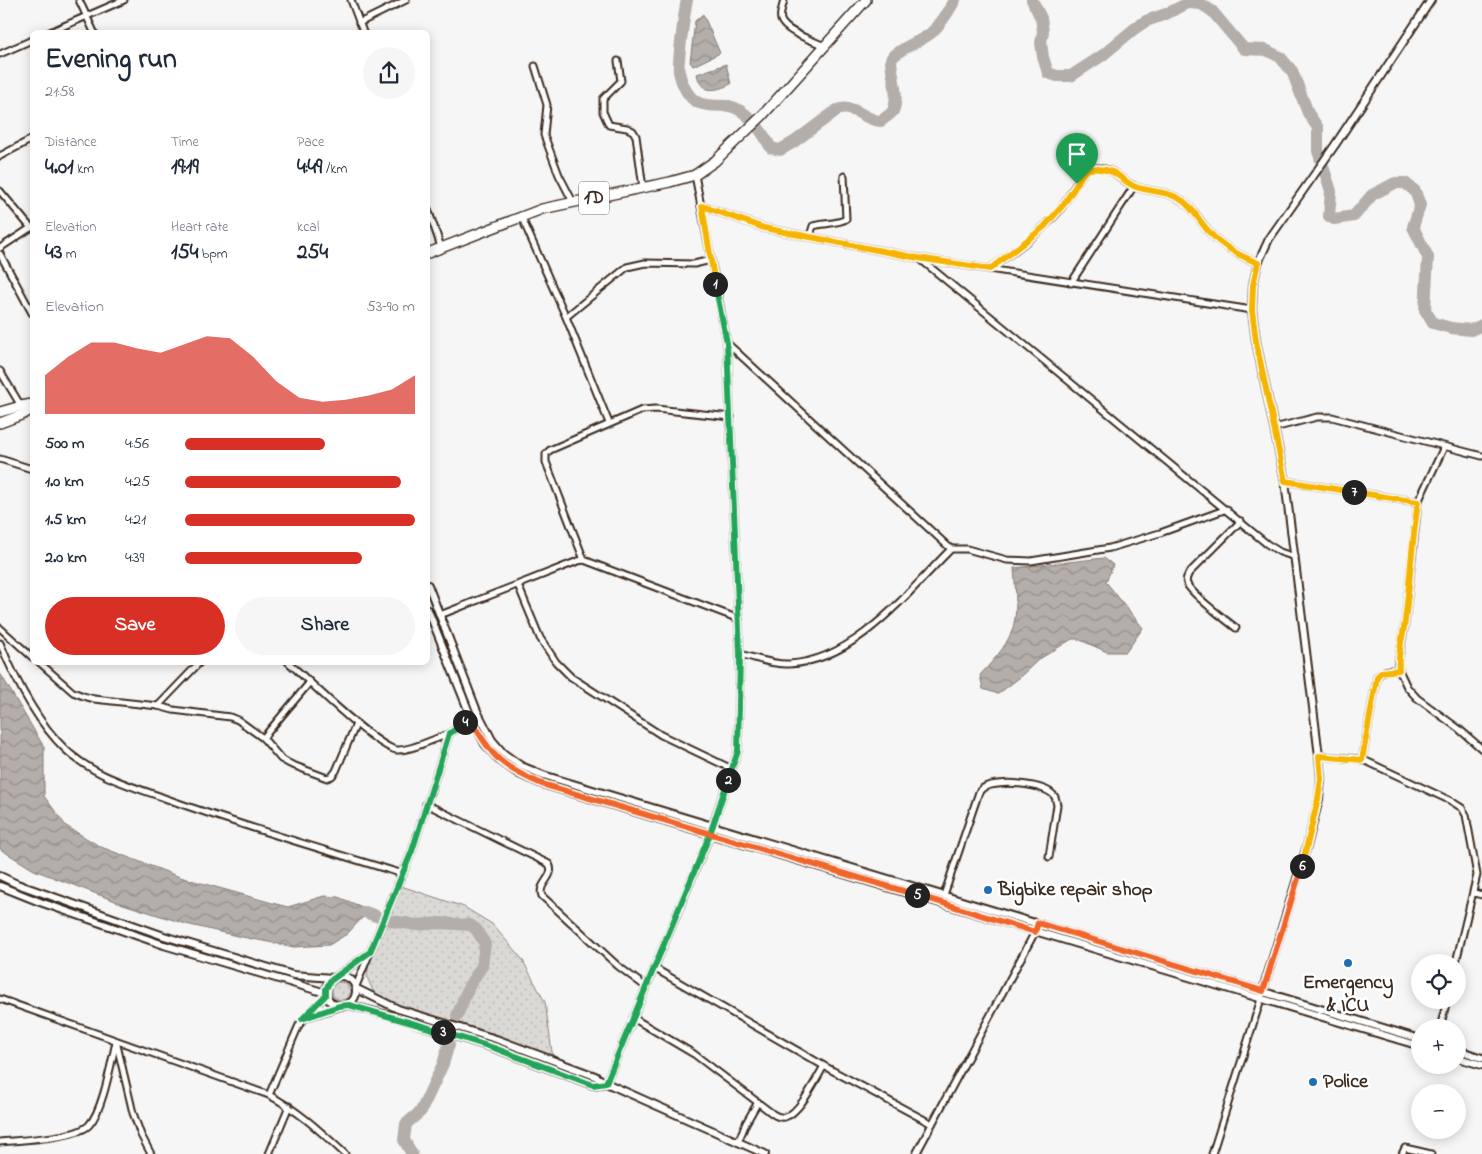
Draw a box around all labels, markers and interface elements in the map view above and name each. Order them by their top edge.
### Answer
text: Evening run [45,40,177,81]
button: share [363,47,415,99]
text: 21:58 [45,80,75,104]
text: Distance [45,132,97,153]
text: Time [171,132,199,153]
text: Pace [297,132,324,153]
pin [1056,133,1098,184]
icon: arrive [1063,140,1091,168]
text: 4.01 [45,153,74,183]
text: 19:19 [171,153,199,183]
text: 4:49 [297,153,322,183]
text: km [74,159,94,180]
text: /km [322,159,347,180]
road number: 1D [579,182,609,214]
text: Elevation [45,217,96,238]
text: Heart rate [171,217,228,238]
text: kcal [297,217,319,238]
text: 43 [45,238,62,268]
text: 154 [171,238,198,268]
text: 254 [297,238,328,268]
text: m [62,244,77,265]
text: bpm [198,244,228,265]
pin: 1 [702,272,728,296]
text: 1 [713,274,718,295]
text: Elevation [45,295,104,319]
text: 53–90 m [366,295,415,319]
text: 500 m [45,432,84,456]
text: 4:56 [125,432,149,456]
text: 1.0 km [45,470,84,494]
text: 4:25 [125,470,150,494]
pin: 7 [1342,480,1366,504]
text: 7 [1352,482,1357,503]
text: 1.5 km [45,508,86,532]
text: 4:21 [125,508,146,532]
text: 2.0 km [45,546,87,570]
text: 4:39 [125,546,144,570]
button: Save [45,597,225,655]
button: Share [235,597,415,655]
pin: 4 [452,710,478,734]
text: 4 [463,712,468,733]
pin: 2 [716,768,740,792]
text: 2 [725,770,732,791]
pin: 6 [1290,854,1314,878]
text: 6 [1299,856,1306,877]
place label: Bigbike repair shop [997,876,1153,906]
pin: 5 [904,882,930,908]
marker: Bigbike repair shop [982,884,994,896]
text: 5 [913,885,922,906]
map controls [1411,954,1466,1139]
button: locate [1411,954,1466,1009]
marker: Emergency & ICU [1342,957,1354,969]
place label: Emergency & ICU [1303,969,1393,1021]
button: + [1411,1019,1466,1074]
pin: 3 [430,1020,456,1044]
text: 3 [441,1022,446,1043]
place label: Police [1323,1068,1369,1097]
marker: Police [1307,1076,1319,1088]
button: − [1411,1084,1466,1139]

